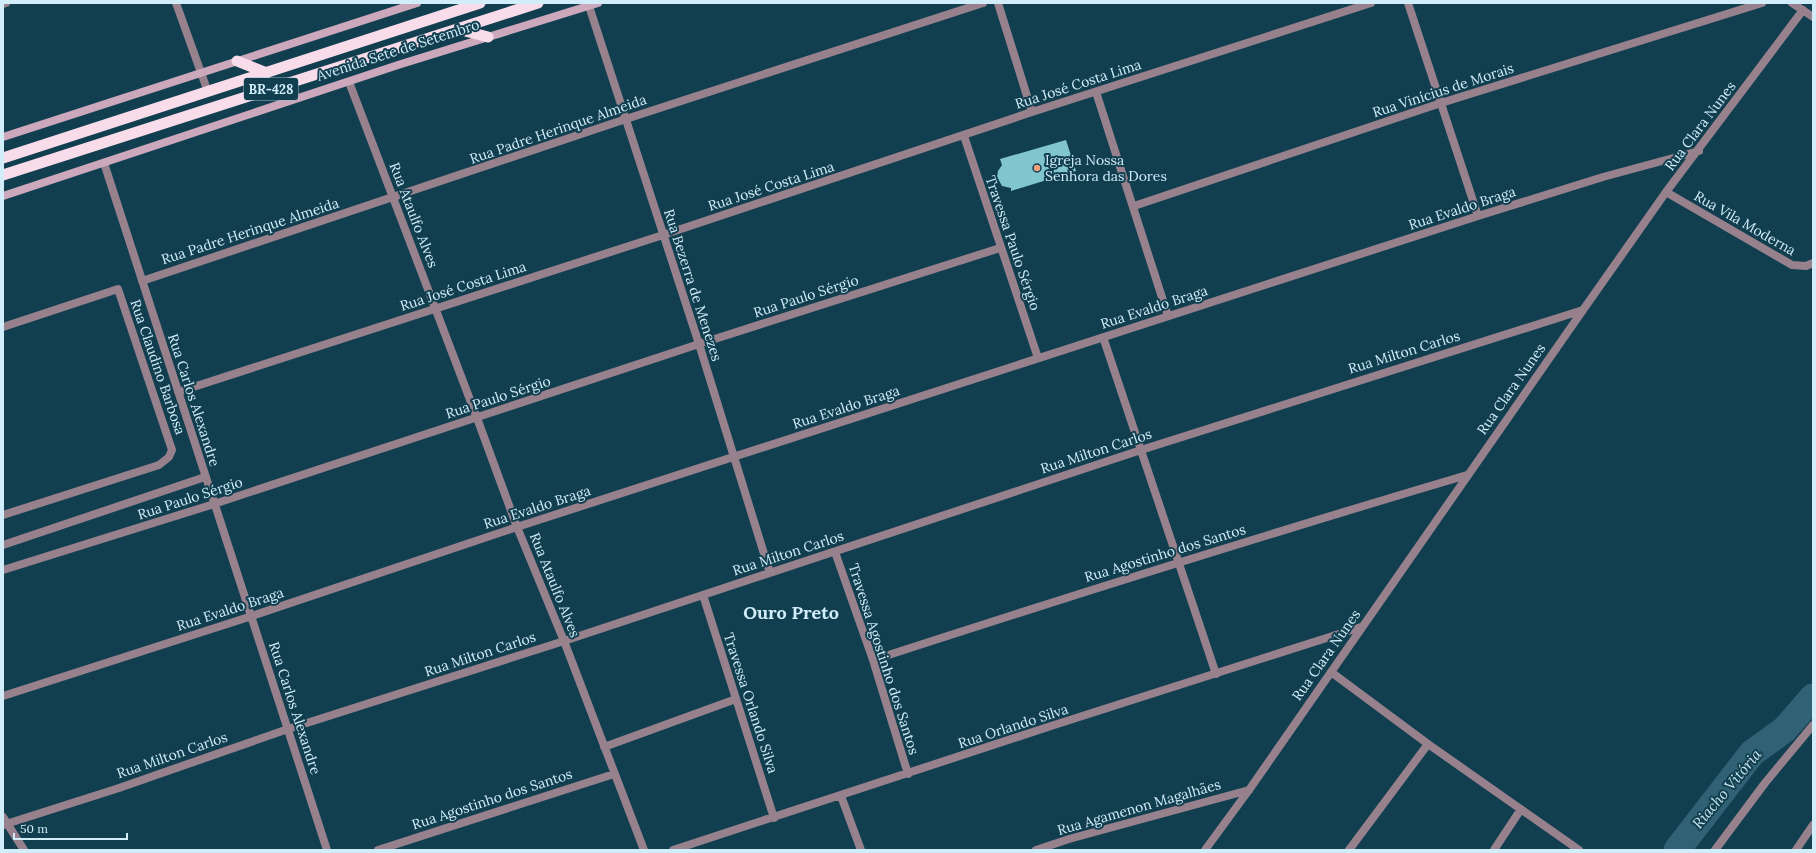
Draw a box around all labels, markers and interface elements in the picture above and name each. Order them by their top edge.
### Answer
street label: Avenida Sete de Setembro [314,15,482,85]
street label: Rua José Costa Lima [1013,55,1143,113]
street label: Rua Vinícius de Morais [1370,59,1516,121]
road number: BR-428 [244,78,298,100]
street label: Rua Clara Nunes [1661,78,1739,174]
street label: Rua Padre Herinque Almeida [467,90,649,168]
place label: Igreja Nossa Senhora das Dores [1045,151,1167,185]
street label: Rua José Costa Lima [706,157,836,215]
street label: Rua Ataulfo Alves [386,160,442,270]
marker: Igreja Nossa Senhora das Dores [1032,163,1042,173]
street label: Travessa Paulo Sérgio [981,173,1045,313]
street label: Rua Evaldo Braga [1406,182,1518,234]
street label: Rua Vila Moderna [1691,187,1799,259]
street label: Rua Padre Herinque Almeida [159,194,341,268]
street label: Rua Bezerra de Menezes [660,207,726,363]
street label: Rua José Costa Lima [398,257,528,315]
street label: Rua Paulo Sérgio [751,271,861,321]
street label: Rua Evaldo Braga [1098,281,1210,333]
street label: Rua Claudino Barbosa [126,297,190,437]
street label: Rua Milton Carlos [1346,326,1462,378]
street label: Rua Carlos Alexandre [164,331,224,469]
street label: Rua Clara Nunes [1473,340,1549,438]
street label: Rua Paulo Sérgio [443,372,553,422]
street label: Rua Evaldo Braga [790,381,902,433]
street label: Rua Milton Carlos [1038,425,1154,477]
street label: Rua Paulo Sérgio [135,473,245,523]
street label: Rua Evaldo Braga [481,481,593,533]
street label: Rua Agostinho dos Santos [1082,520,1248,586]
street label: Rua Milton Carlos [730,527,846,579]
street label: Rua Ataulfo Alves [526,530,584,640]
street label: Travessa Agostinho dos Santos [845,561,923,757]
street label: Rua Evaldo Braga [174,583,286,635]
district label: Ouro Preto [743,601,839,624]
street label: Rua Clara Nunes [1288,606,1364,704]
street label: Rua Milton Carlos [422,628,538,680]
street label: Travessa Orlando Silva [720,630,782,776]
street label: Rua Carlos Alexandre [265,639,325,777]
street label: Rua Orlando Silva [956,700,1070,752]
street label: Rua Milton Carlos [114,728,230,782]
water label: Riacho Vitória [1688,745,1766,832]
street label: Rua Agostinho dos Santos [410,765,574,833]
street label: Rua Agamenon Magalhães [1055,775,1223,839]
scale bar [14,815,127,841]
text: 50 m [20,821,48,836]

